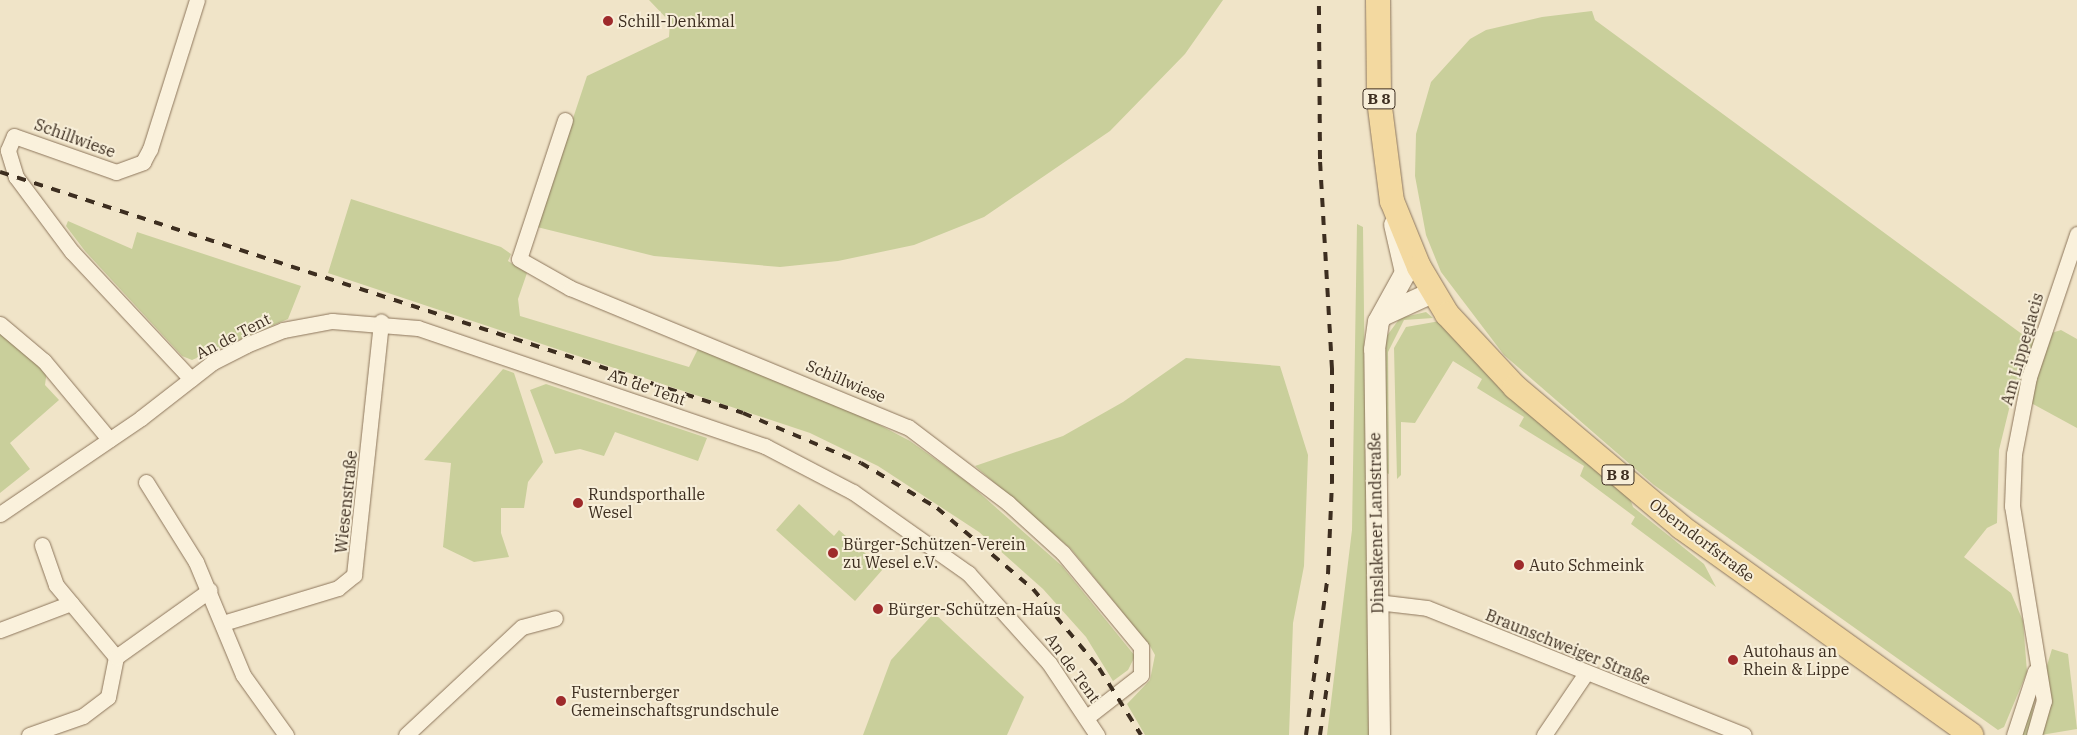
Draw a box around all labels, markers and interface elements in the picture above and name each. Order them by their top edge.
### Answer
place label: Schill-Denkmal [618,11,735,31]
marker: Schill-Denkmal [602,15,614,27]
road number: B 8 [1362,86,1396,112]
street label: Schillwiese [32,114,118,162]
street label: Am Lippeglacis [1997,291,2047,407]
street label: An de Tent [193,309,273,363]
street label: Schillwiese [803,356,889,406]
street label: An de Tent [606,365,688,409]
street label: Dinslakener Landstraße [1365,432,1387,614]
street label: Wiesenstraße [331,450,361,554]
road number: B 8 [1600,462,1636,488]
place label: Rundsporthalle Wesel [588,484,705,522]
street label: Oberndorfstraße [1646,494,1758,586]
marker: Rundsporthalle Wesel [572,497,584,509]
place label: Bürger-Schützen-Verein zu Wesel e.V. [843,534,1026,572]
marker: Bürger-Schützen-Verein zu Wesel e.V. [827,547,839,559]
place label: Auto Schmeink [1529,555,1644,575]
marker: Auto Schmeink [1513,559,1525,571]
place label: Bürger-Schützen-Haus [888,599,1061,619]
marker: Bürger-Schützen-Haus [872,603,884,615]
street label: Braunschweiger Straße [1483,605,1653,689]
street label: An de Tent [1041,630,1105,706]
place label: Autohaus an Rhein & Lippe [1743,641,1849,679]
marker: Autohaus an Rhein & Lippe [1727,654,1739,666]
place label: Fusternberger Gemeinschaftsgrundschule [571,682,779,720]
marker: Fusternberger Gemeinschaftsgrundschule [555,695,567,707]

